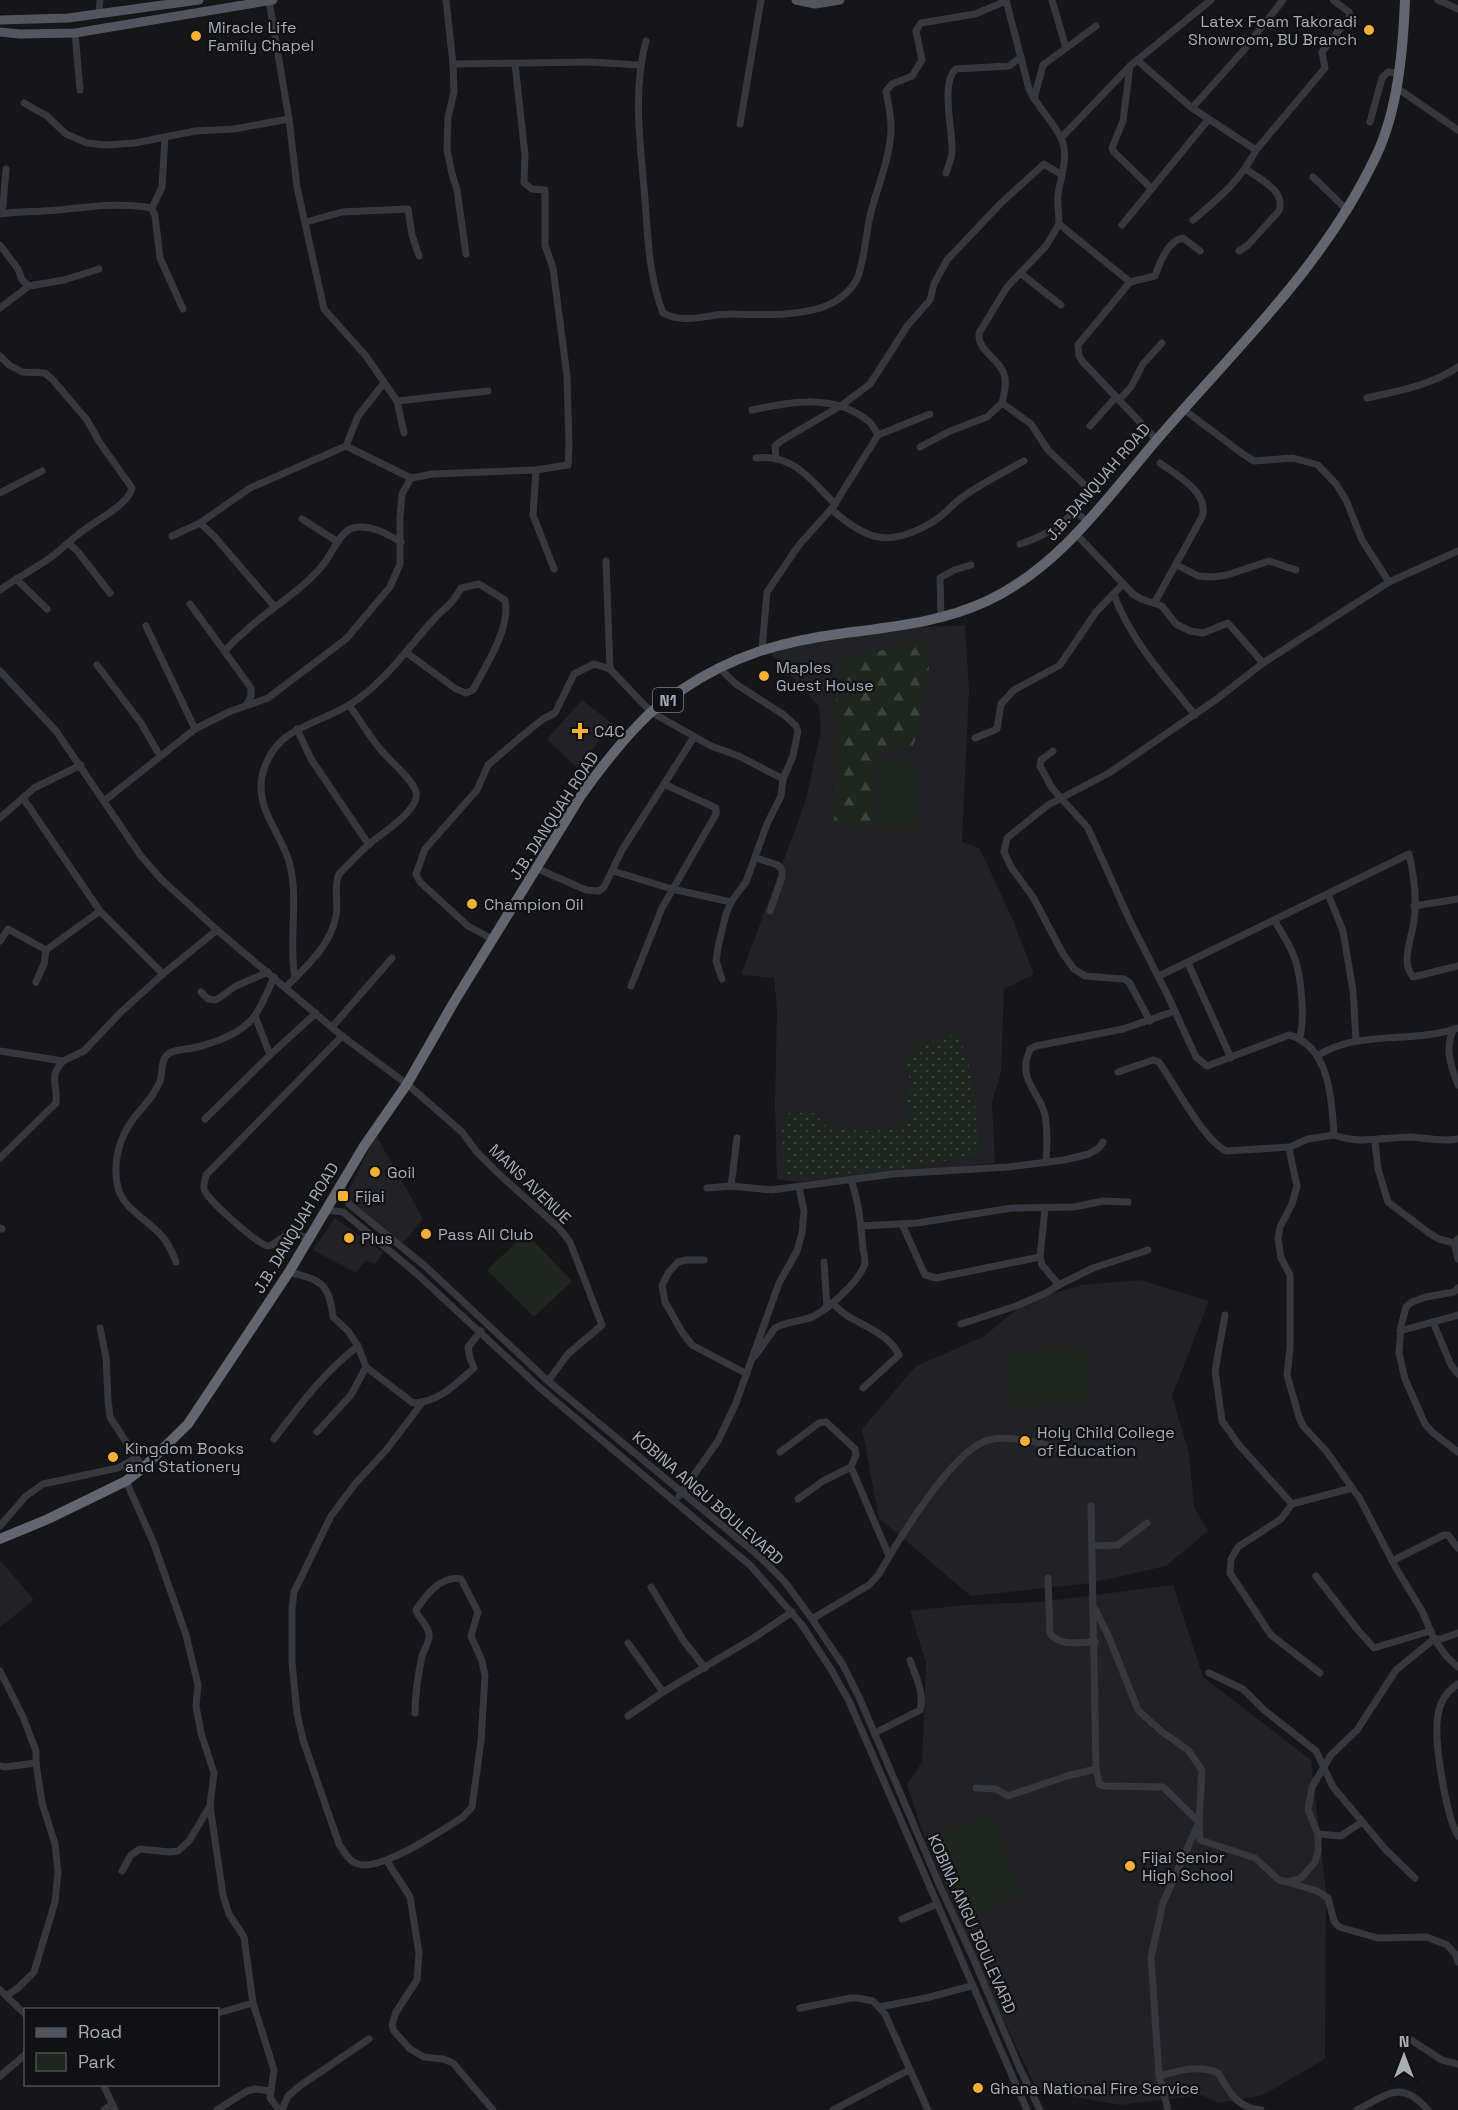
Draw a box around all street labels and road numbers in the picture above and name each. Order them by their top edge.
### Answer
street label: J.B. DANQUAH ROAD [1041,419,1155,545]
road number: N1 [653,688,683,712]
street label: J.B. DANQUAH ROAD [505,748,603,884]
street label: MANS AVENUE [484,1139,576,1229]
street label: J.B. DANQUAH ROAD [249,1159,343,1297]
street label: KOBINA ANGU BOULEVARD [628,1426,788,1570]
street label: KOBINA ANGU BOULEVARD [923,1831,1021,2017]

